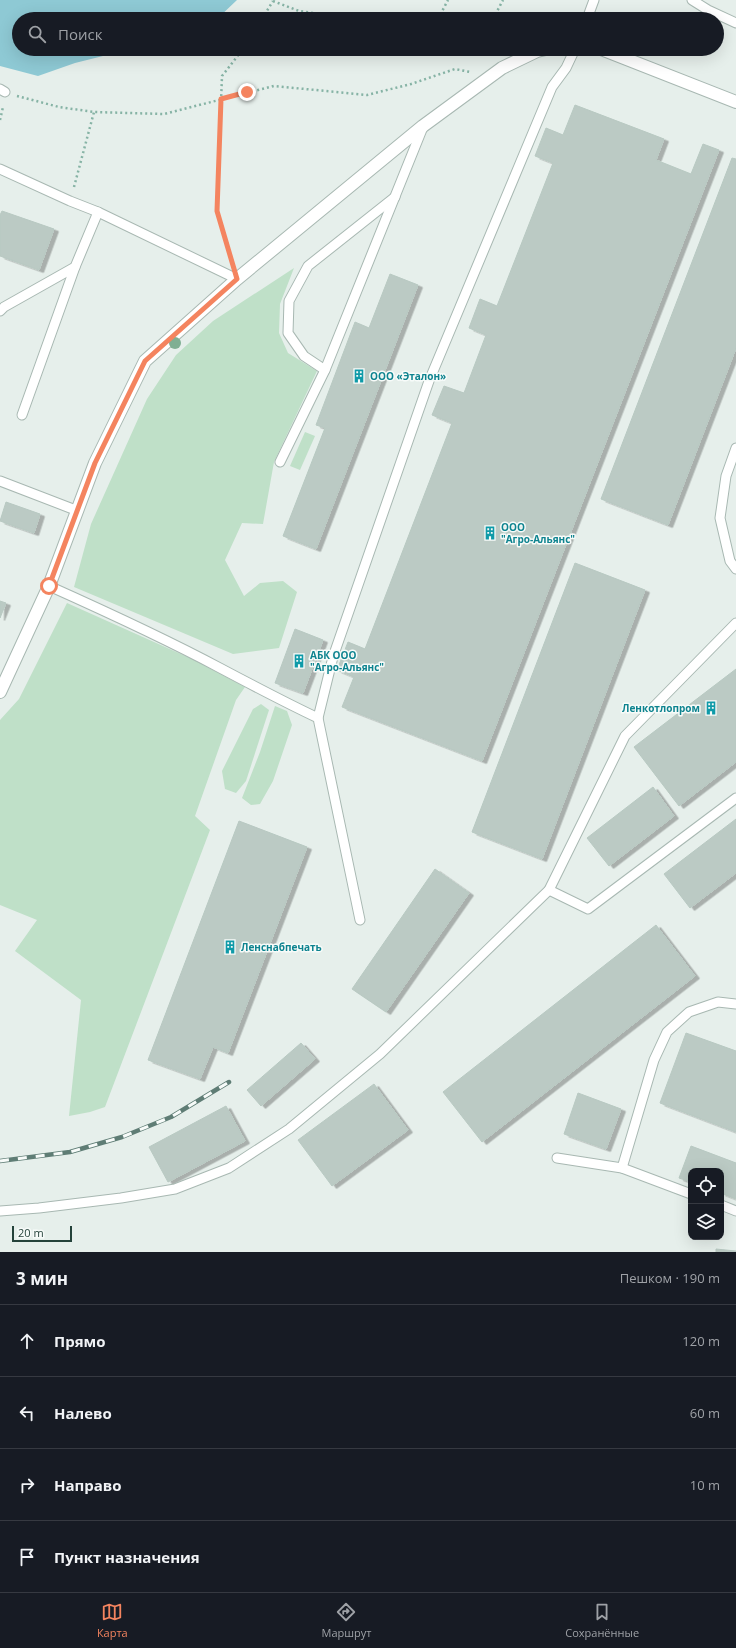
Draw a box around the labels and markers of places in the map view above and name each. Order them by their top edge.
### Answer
building icon: ООО «Эталон» [351,368,367,384]
place label: ООО «Эталон» [370,369,446,383]
place label: ООО "Агро-Альянс" [501,520,575,546]
building icon: ООО "Агро-Альянс" [482,525,498,541]
place label: АБК ООО "Агро-Альянс" [310,648,384,674]
building icon: АБК ООО "Агро-Альянс" [291,653,307,669]
building icon: Ленкотлопром [703,700,719,716]
place label: Ленкотлопром [622,701,700,715]
building icon: Ленснабпечать [222,939,238,955]
place label: Ленснабпечать [241,940,322,954]

